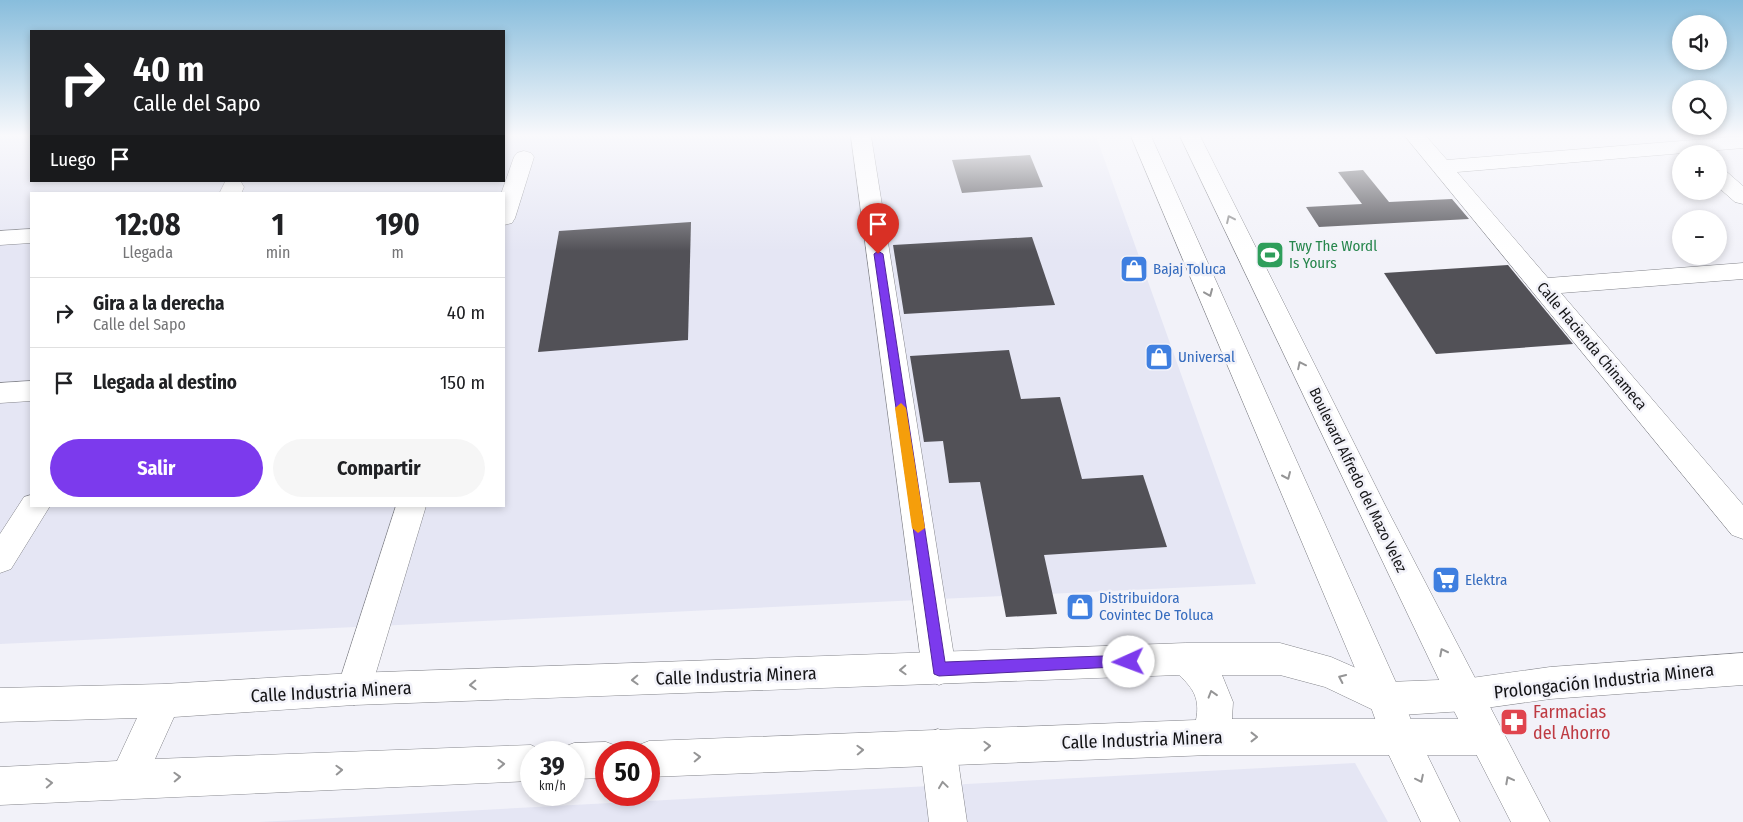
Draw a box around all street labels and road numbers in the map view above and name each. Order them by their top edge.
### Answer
street label: Calle Hacienda Chinameca [1533,278,1651,414]
street label: Boulevard Alfredo del Mazo Velez [1305,385,1411,575]
street label: Prolongación Industria Minera [1493,658,1715,704]
street label: Calle Industria Minera [655,662,817,690]
street label: Calle Industria Minera [250,677,412,707]
street label: Calle Industria Minera [1061,726,1223,754]

